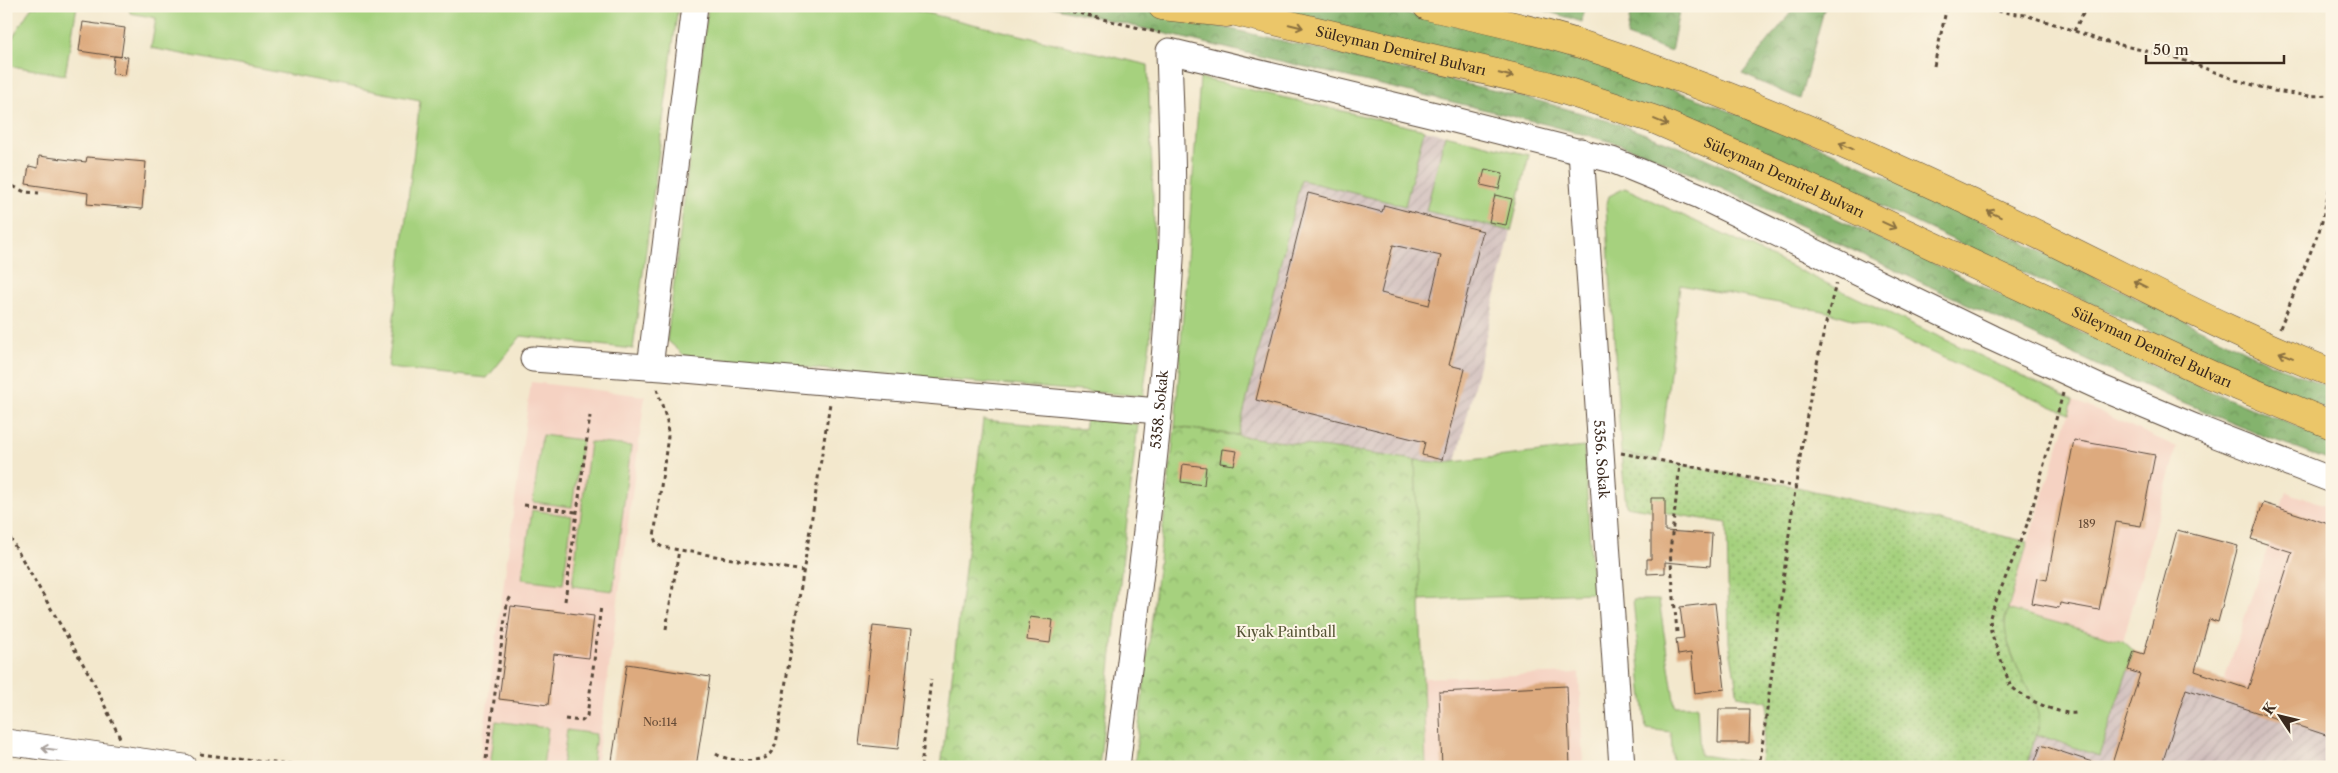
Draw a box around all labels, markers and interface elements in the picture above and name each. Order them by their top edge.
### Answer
one-way arrow [1288,22,1304,31]
street label: Süleyman Demirel Bulvarı [1314,22,1488,79]
scale bar [2146,32,2283,64]
text: 50 m [2153,40,2189,59]
one-way arrow [1497,71,1513,80]
one-way arrow [1653,118,1668,128]
street label: Süleyman Demirel Bulvarı [1701,133,1867,222]
one-way arrow [1839,140,1854,150]
one-way arrow [1987,208,2002,218]
one-way arrow [1881,221,1896,230]
one-way arrow [2133,279,2148,288]
street label: Süleyman Demirel Bulvarı [2069,302,2235,392]
one-way arrow [2279,349,2294,359]
street label: 5358. Sokak [1146,369,1172,450]
street label: 5356. Sokak [1590,419,1613,500]
house number: 189 [2078,517,2096,531]
park label: Kıyak Paintball [1236,623,1336,641]
north arrow [2256,690,2306,740]
text: K [2259,698,2280,718]
house number: No:114 [643,715,677,729]
one-way arrow [41,743,57,753]

